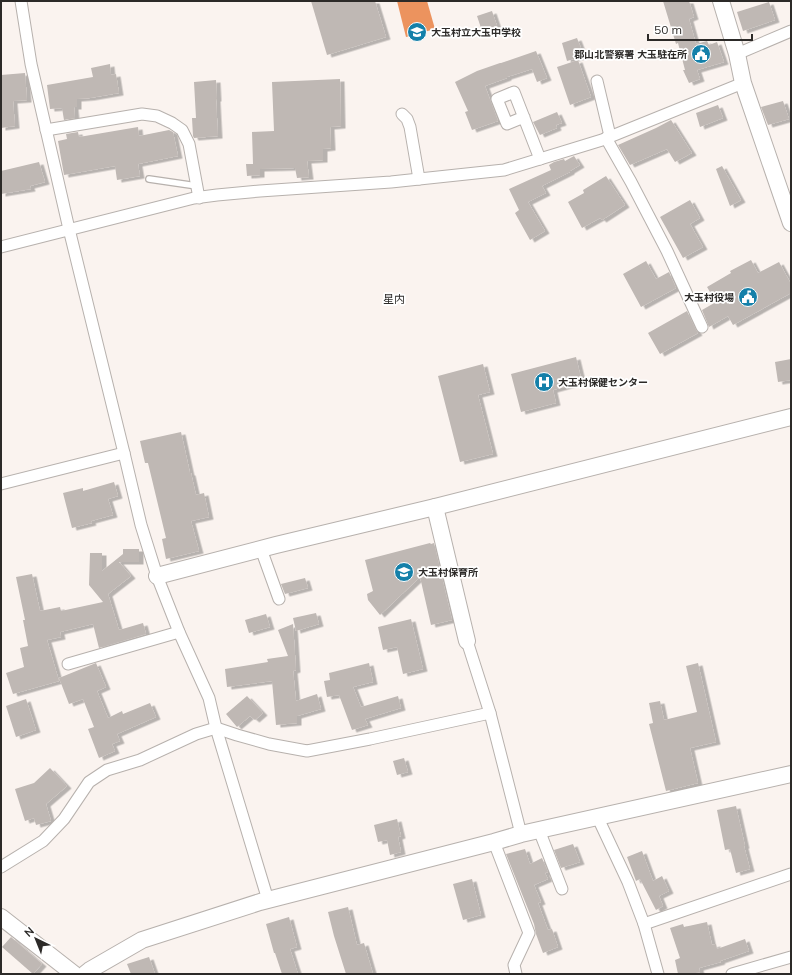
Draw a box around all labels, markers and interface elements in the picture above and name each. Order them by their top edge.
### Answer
scale bar [648,16,752,42]
school or university icon: 大玉村立大玉中学校 [406,21,428,43]
text: 50 m [654,22,682,37]
place label: 大玉村立大玉中学校 [431,26,521,39]
public building icon: 郡山北警察署 大玉駐在所 [690,43,712,65]
place label: 郡山北警察署 大玉駐在所 [574,48,687,61]
public building icon: 大玉村役場 [737,286,759,308]
place label: 大玉村役場 [684,291,734,304]
district label: 星内 [383,292,405,306]
hospital icon: 大玉村保健センター [533,371,555,393]
place label: 大玉村保健センター [558,376,648,389]
school or university icon: 大玉村保育所 [393,561,415,583]
place label: 大玉村保育所 [418,566,478,579]
north arrow [16,919,56,959]
text: N [21,924,37,940]

